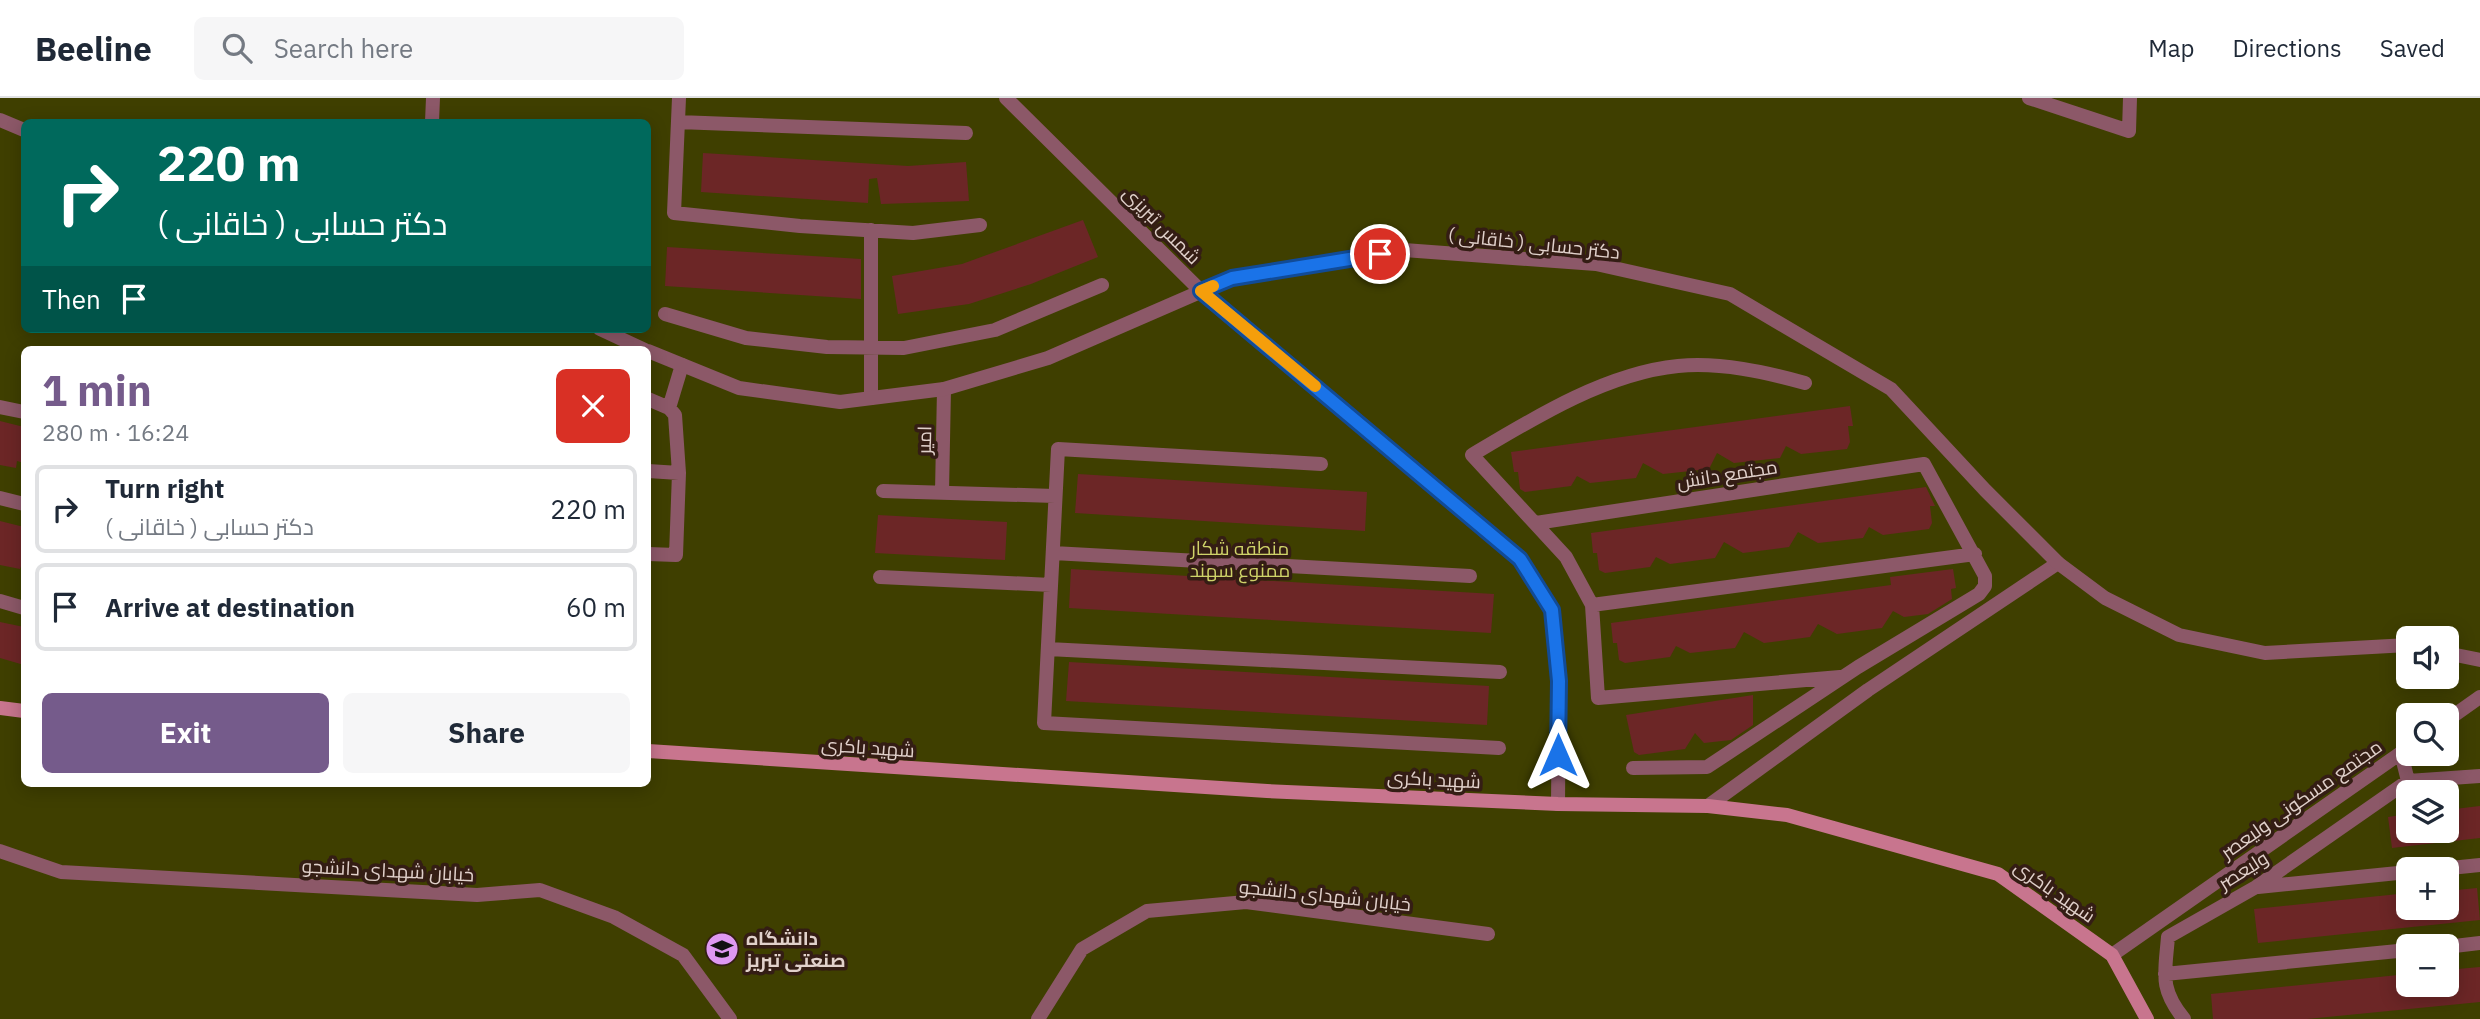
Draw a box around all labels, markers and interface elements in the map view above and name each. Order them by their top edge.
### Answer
search box [194,17,684,80]
text: Beeline [35,27,152,70]
icon: search [218,29,256,67]
text: Search here [274,31,413,65]
text: Map [2148,32,2194,64]
text: Directions [2232,32,2342,64]
text: Saved [2380,32,2445,64]
text: 220 m [157,131,301,194]
icon: right [42,147,133,238]
street label: شمس تبریزی [1118,181,1206,269]
text: دکتر حسابی ( خاقانی ) [157,202,448,244]
street label: دکتر حسابی ( خاقانی ) [1447,222,1621,264]
pin [1350,224,1410,284]
icon: arrive [1361,235,1399,273]
icon: arrive [115,280,153,318]
text: Then [42,282,101,316]
text: 1 min [42,363,152,418]
button: close [556,369,630,443]
text: 280 m · 16:24 [42,417,189,447]
street label: امیر [912,425,936,456]
street label: مجتمع دانش [1675,454,1779,496]
text: Turn right [105,471,224,505]
icon: right [46,490,84,528]
text: 220 m [550,492,626,526]
text: دکتر حسابی ( خاقانی ) [105,511,314,541]
park label: منطقه شکار ممنوع سهند [1190,536,1290,584]
icon: arrive [46,588,84,626]
text: Arrive at destination [105,590,355,624]
text: 60 m [566,590,626,624]
map controls [2396,626,2459,997]
button: sound [2396,626,2459,689]
button: Exit [42,693,329,773]
button: Share [343,693,630,773]
button: search [2396,703,2459,766]
position arrow [1521,718,1595,792]
street label: شهید باکری [820,732,916,762]
street label: مجتمع مسکونی ولیعصر [2215,734,2387,866]
street label: شهید باکری [1387,765,1481,793]
button: layers [2396,780,2459,843]
street label: ولیعصر [2213,845,2272,895]
street label: خیابان شهدای دانشجو [301,853,475,887]
street label: شهید باکری [2010,854,2100,928]
button: + [2396,857,2459,920]
street label: خیابان شهدای دانشجو [1238,874,1412,916]
place label: دانشگاه صنعتی تبریز [745,926,846,972]
school or university icon: دانشگاه صنعتی تبریز [703,930,741,968]
button: − [2396,934,2459,997]

